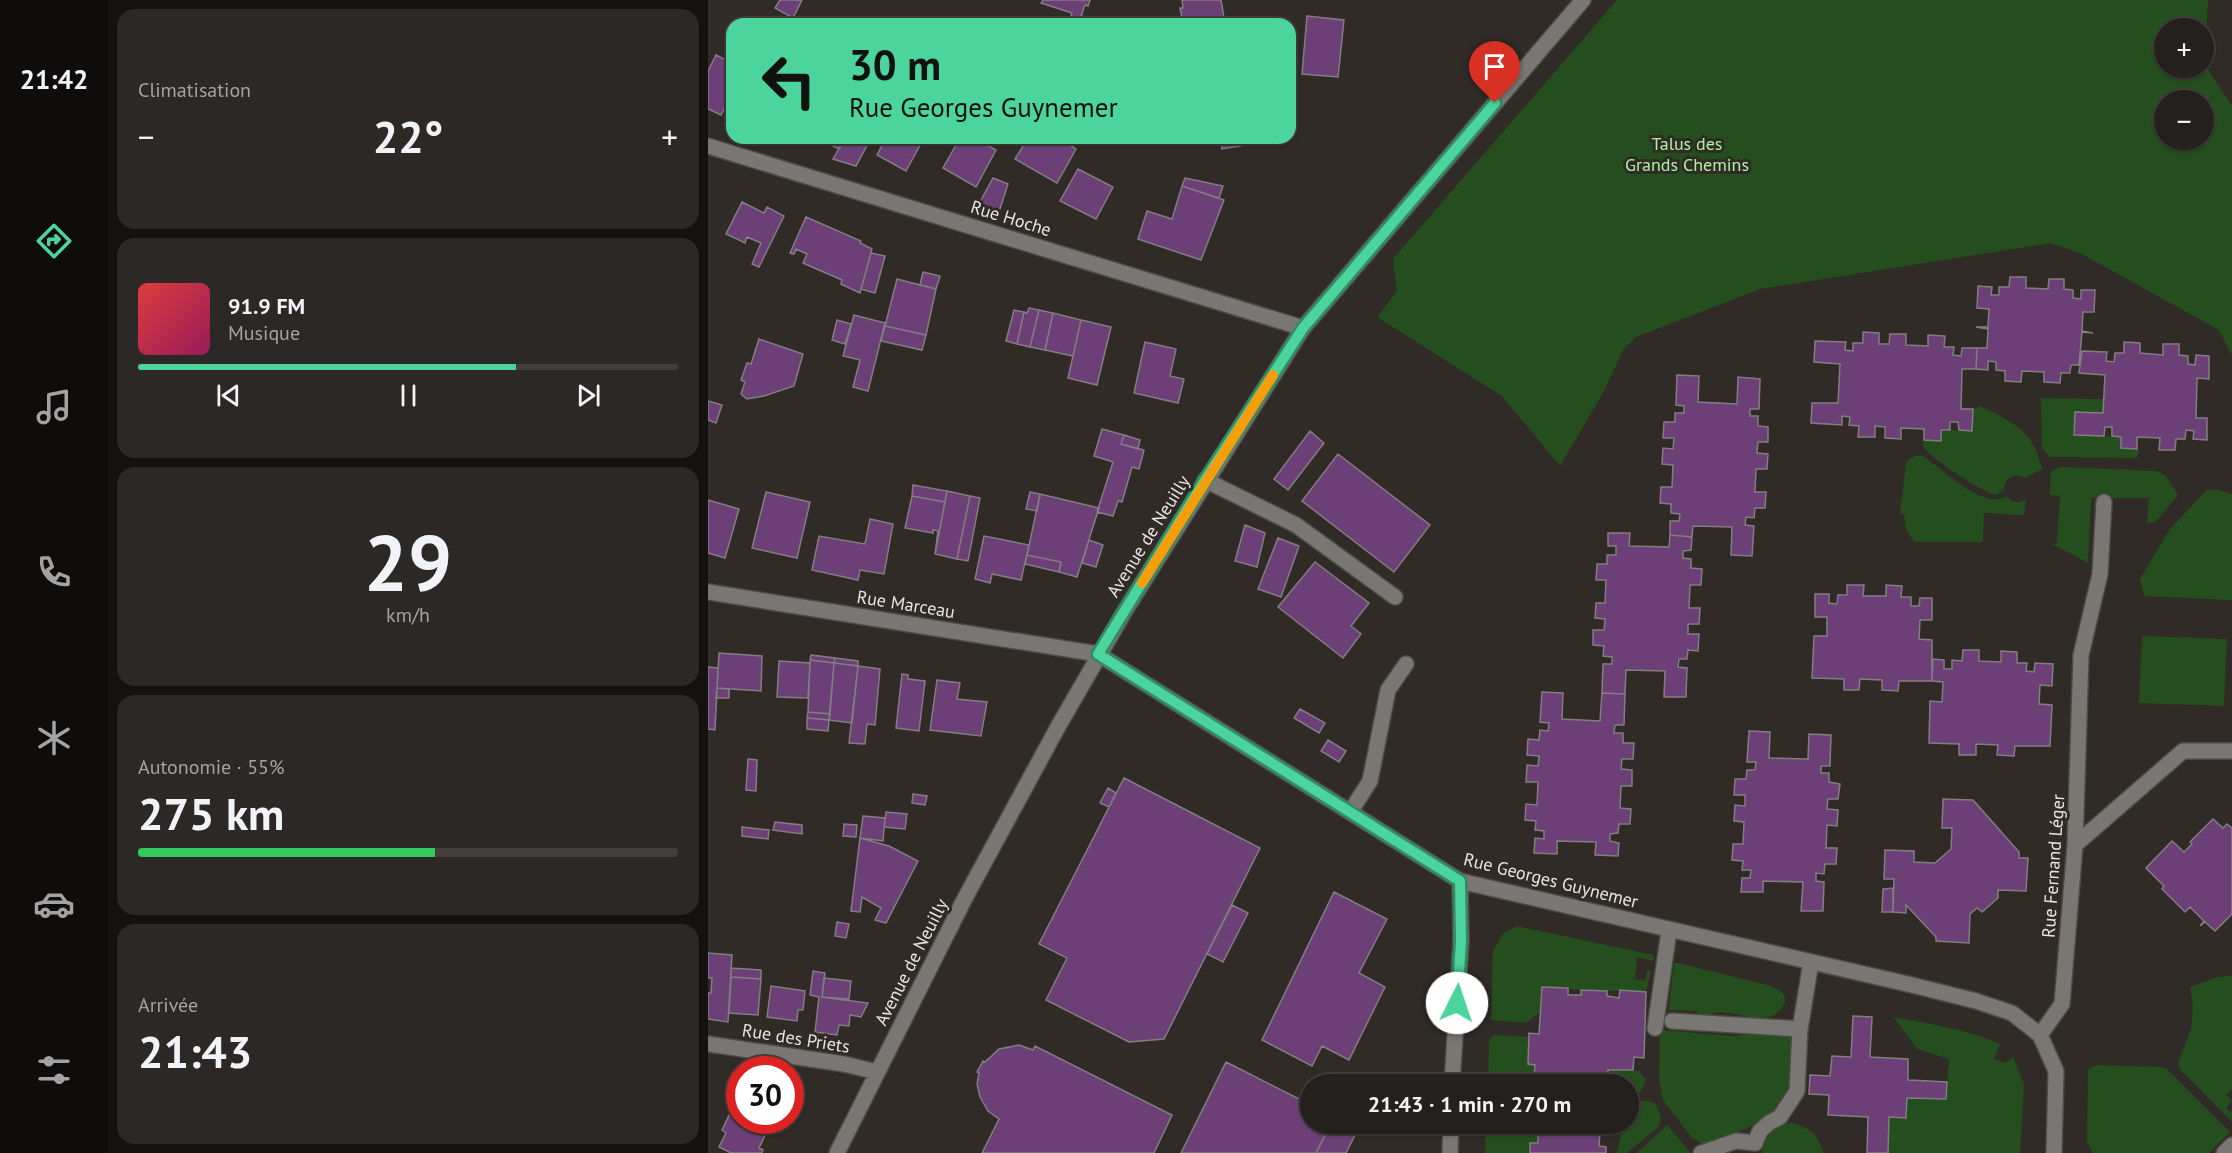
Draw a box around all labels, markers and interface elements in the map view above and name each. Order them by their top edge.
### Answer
map controls [2154,18,2214,150]
button: + [2154,18,2214,78]
text: 30 m [849,37,941,92]
pin [1469,41,1520,103]
icon: left [750,42,828,120]
icon: arrive [1478,50,1511,83]
text: 21:42 [20,62,88,96]
text: Climatisation [138,77,251,103]
text: Rue Georges Guynemer [849,90,1118,124]
button: − [2154,90,2214,150]
text: 22° [373,107,443,165]
text: − [138,115,155,158]
text: + [661,115,678,158]
park label: Talus des Grands Chemins [1625,132,1749,176]
street label: Rue Hoche [968,195,1054,241]
icon: directions [33,220,75,262]
text: 91.9 FM [228,292,305,320]
text: Musique [228,320,300,346]
icon: previous [212,379,245,412]
icon: pause [392,379,425,412]
icon: next [572,379,605,412]
icon: music [33,386,75,428]
street label: Avenue de Neuilly [1101,470,1195,601]
text: 29 [364,512,452,613]
icon: phone [33,551,75,593]
street label: Rue Marceau [855,585,957,623]
text: km/h [386,602,430,628]
icon: climate [33,717,75,759]
text: Autonomie · 55% [138,754,284,780]
text: 275 km [138,784,284,842]
street label: Rue Fernand Léger [2037,793,2069,939]
street label: Rue Georges Guynemer [1461,847,1641,913]
icon: car [33,883,75,925]
street label: Avenue de Neuilly [869,894,953,1029]
position arrow [1425,971,1489,1035]
text: Arrivée [138,992,198,1018]
street label: Rue des Priets [741,1018,851,1058]
text: 21:43 [138,1022,252,1080]
icon: filters [33,1049,75,1091]
speed limit sign: 30 [726,1056,804,1134]
text: 21:43 · 1 min · 270 m [1368,1090,1571,1118]

